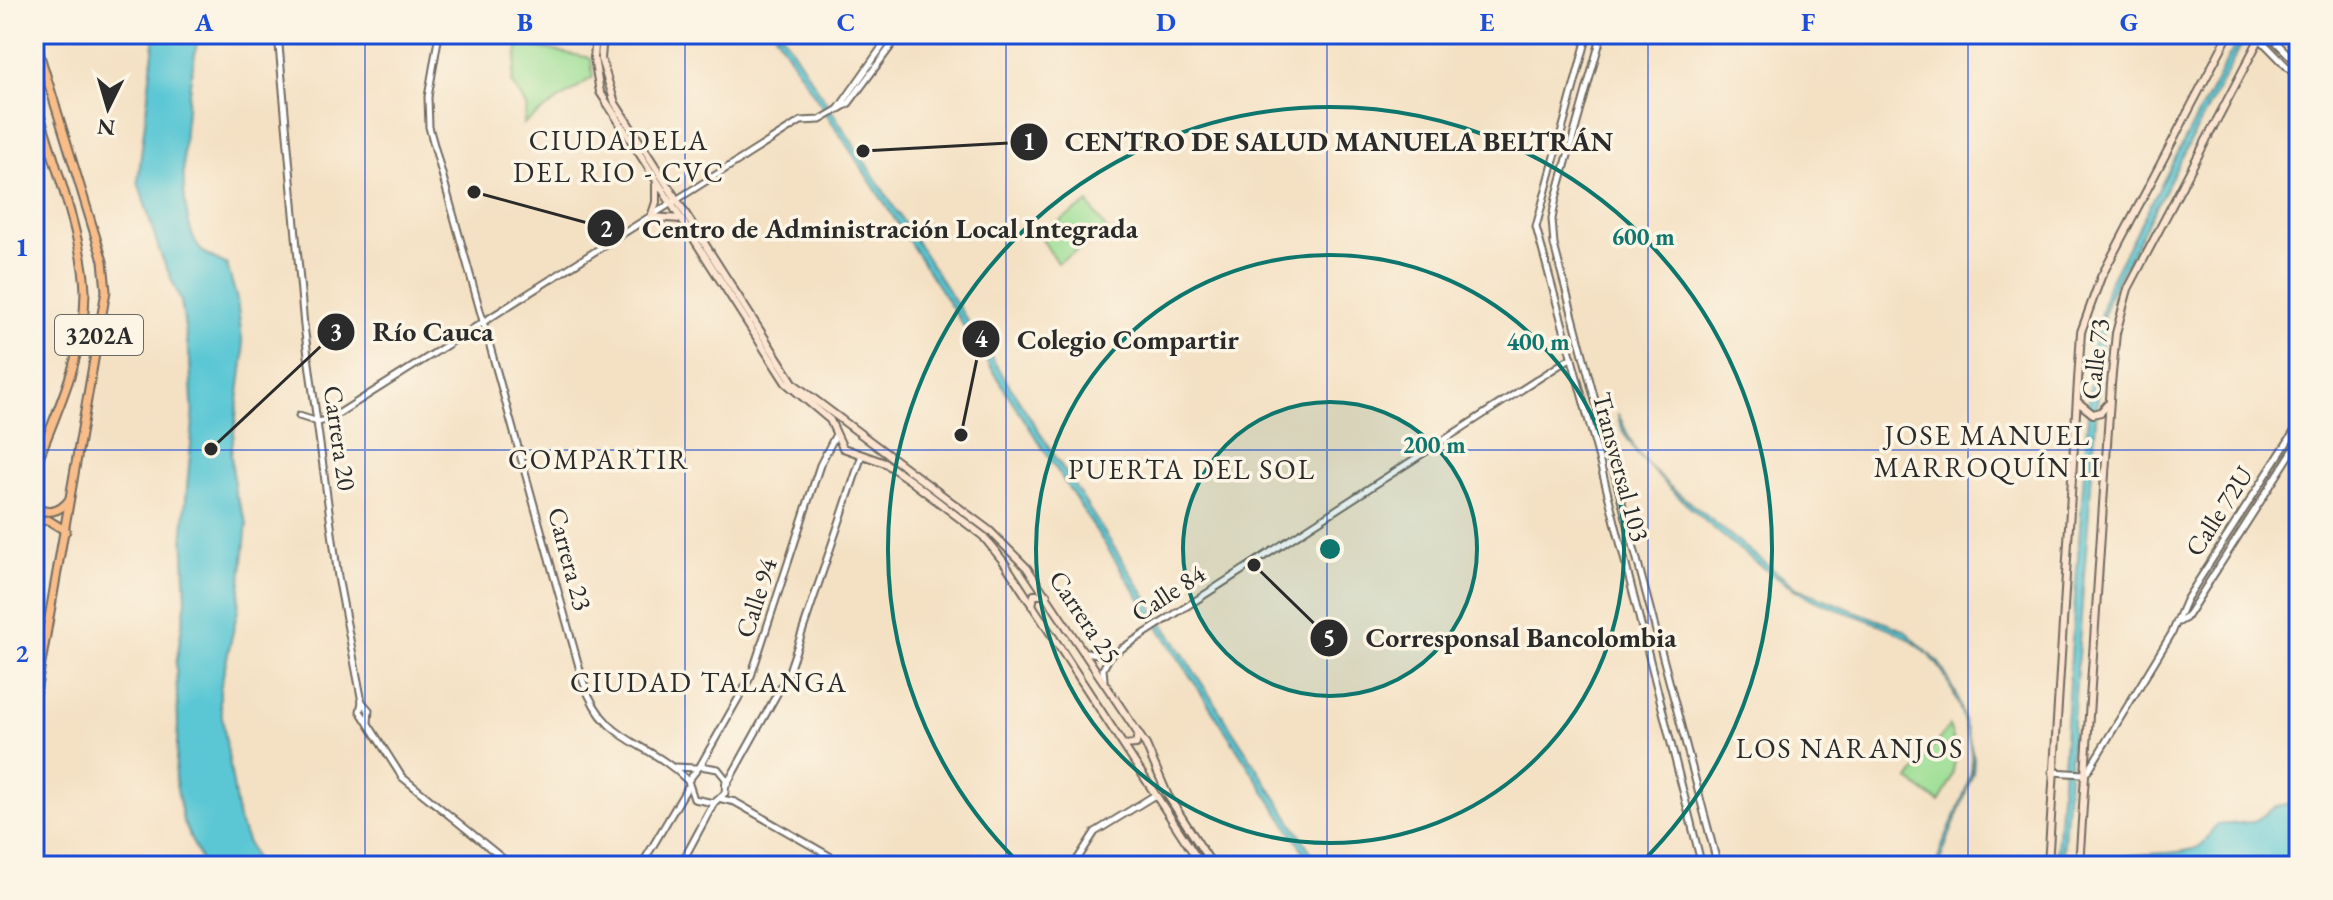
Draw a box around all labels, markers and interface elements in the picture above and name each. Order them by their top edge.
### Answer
text: A [194,5,214,39]
text: B [517,5,533,39]
text: C [837,5,855,39]
text: D [1156,5,1176,39]
text: E [1480,5,1495,39]
text: F [1801,5,1815,39]
text: G [2120,5,2139,39]
north arrow [68,68,148,148]
text: N [96,112,116,143]
callout: CENTRO DE SALUD MANUELA BELTRÁN [1009,116,1630,168]
district label: CIUDADELA DEL RIO - CVC [513,122,725,190]
text: CENTRO DE SALUD MANUELA BELTRÁN [1065,123,1613,159]
text: 1 [1023,126,1035,157]
callout: Centro de Administración Local Integrada [586,202,1154,254]
text: Centro de Administración Local Integrada [642,210,1139,246]
text: 2 [600,213,613,244]
text: 600 m [1611,221,1675,252]
text: 1 [15,230,29,264]
callout: Río Cauca [316,306,509,358]
text: Río Cauca [373,313,494,349]
callout: Colegio Compartir [961,313,1255,365]
road number: 3202A [55,315,143,355]
text: 3 [330,316,342,347]
street label: Calle 73 [2073,316,2117,402]
text: Colegio Compartir [1017,321,1239,357]
text: 4 [975,323,988,354]
text: 400 m [1506,326,1570,357]
street label: Carrera 20 [316,383,364,493]
street label: Transversal 103 [1585,389,1657,545]
district label: JOSE MANUEL MARROQUÍN II [1874,417,2102,485]
text: 200 m [1402,429,1466,460]
district label: COMPARTIR [508,441,690,477]
district label: PUERTA DEL SOL [1068,451,1316,487]
street label: Calle 72U [2177,459,2261,563]
street label: Carrera 23 [540,504,600,614]
centre of rings [1316,535,1344,563]
street label: Calle 94 [727,553,785,642]
street label: Calle 84 [1125,556,1212,629]
street label: Carrera 25 [1041,564,1129,670]
callout: Corresponsal Bancolombia [1309,612,1692,664]
text: Corresponsal Bancolombia [1365,619,1677,655]
text: 5 [1323,622,1335,653]
text: 2 [15,636,29,670]
district label: CIUDAD TALANGA [570,664,848,700]
district label: LOS NARANJOS [1736,730,1964,766]

